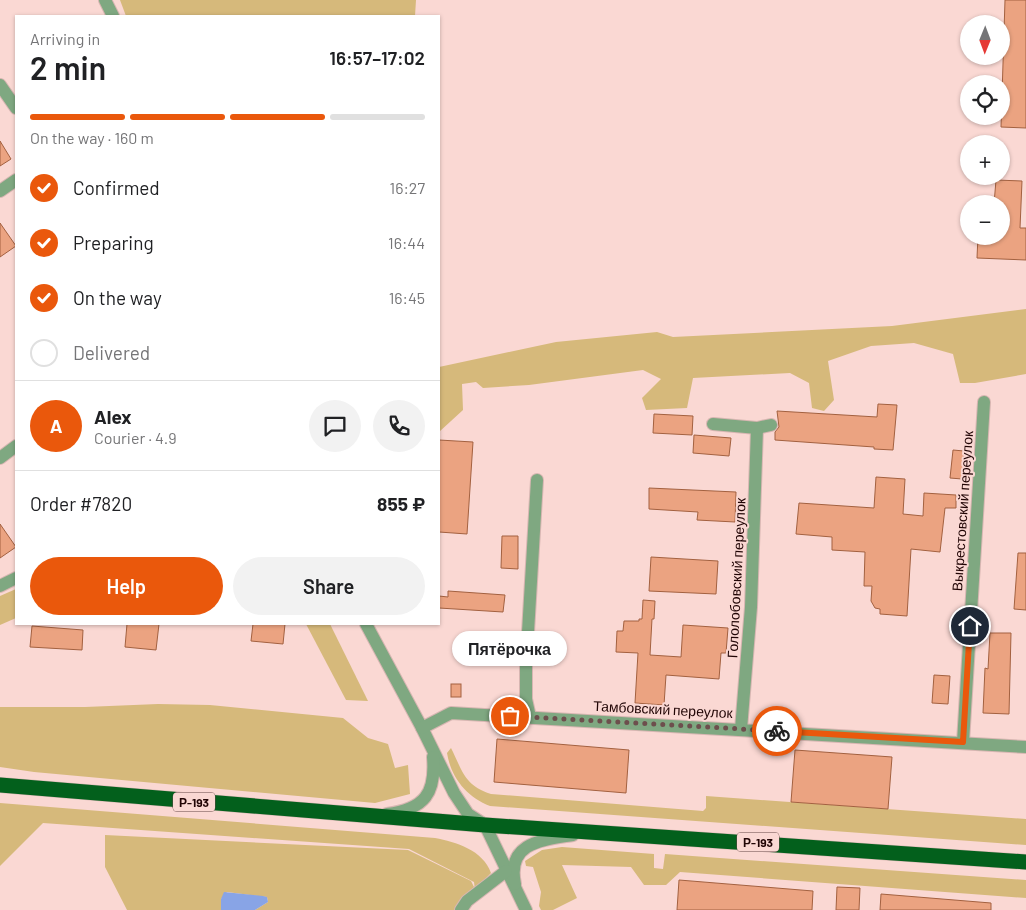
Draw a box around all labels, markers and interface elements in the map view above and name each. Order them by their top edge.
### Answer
north arrow [960,15,1010,65]
map controls [960,15,1010,245]
text: Arriving in [30,29,100,48]
text: 16:57–17:02 [329,46,425,69]
text: 2 min [30,48,106,86]
button: locate [960,75,1010,125]
text: On the way · 160 m [30,128,154,147]
button: + [960,135,1010,185]
icon: check [30,174,58,202]
text: Confirmed [73,176,160,199]
text: 16:27 [390,178,425,197]
button: − [960,195,1010,245]
icon: check [30,229,58,257]
text: Preparing [73,231,154,254]
text: 16:44 [388,233,425,252]
icon: check [30,284,58,312]
text: On the way [73,286,162,309]
text: 16:45 [389,288,425,307]
text: Delivered [73,341,150,364]
button: chat [309,400,361,452]
button: phone [373,400,425,452]
text: Alex [94,405,132,428]
text: A [50,414,62,437]
text: Courier · 4.9 [94,428,177,447]
street label: Выкрестовский переулок [948,429,976,592]
text: Order #7820 [30,492,132,515]
text: 855 ₽ [377,492,425,515]
street label: Гололобовский переулок [723,497,749,659]
button: Help [30,557,223,615]
button: Share [233,557,425,615]
pin [949,605,991,647]
icon: home [956,612,984,640]
callout: Пятёрочка [452,631,568,666]
text: Пятёрочка [468,639,551,658]
pin [489,695,531,737]
street label: Тамбовский переулок [593,697,734,721]
icon: bag [496,702,524,730]
courier [752,706,802,756]
icon: bike [763,717,791,745]
road number: Р-193 [173,792,215,812]
road number: Р-193 [737,832,779,852]

